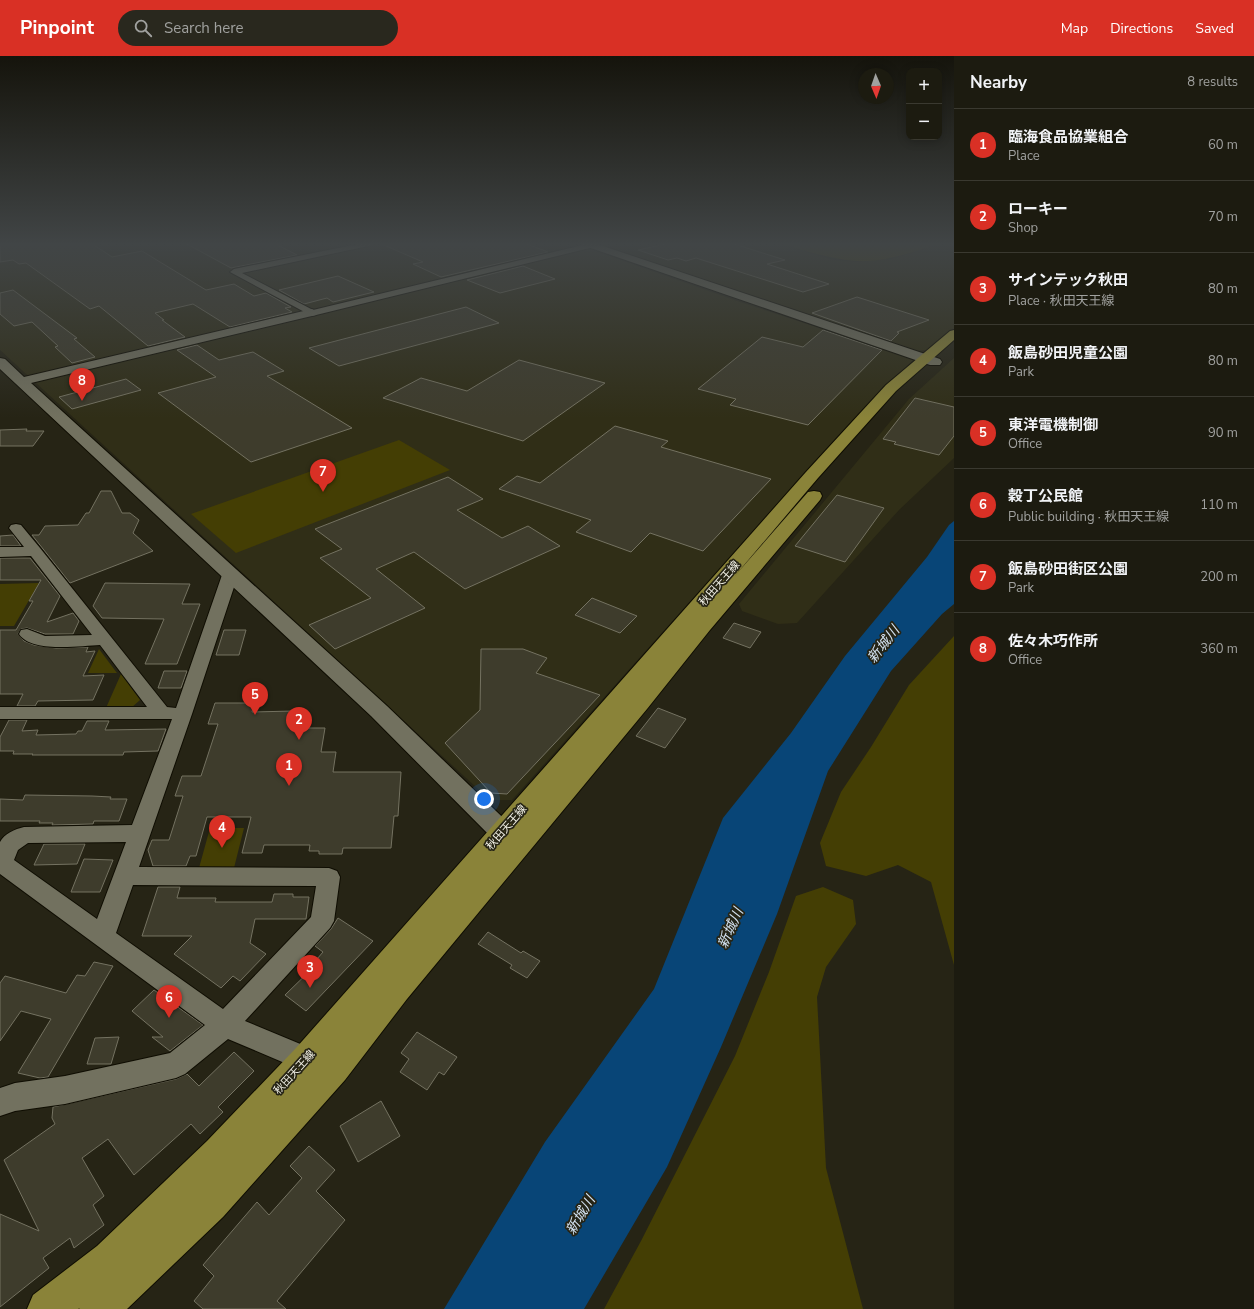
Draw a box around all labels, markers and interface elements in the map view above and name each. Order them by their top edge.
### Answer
search box [118,10,398,46]
text: Pinpoint [20,15,94,41]
icon: search [132,17,154,39]
text: Search here [164,18,243,38]
text: Map [1061,19,1088,38]
text: Directions [1110,19,1173,38]
text: Saved [1195,19,1234,38]
north arrow [858,68,894,104]
map controls [906,68,942,140]
button: + [906,68,942,104]
text: Nearby [970,71,1027,94]
text: 8 results [1187,73,1238,91]
button: − [906,104,942,140]
text: 臨海食品協業組合 [1008,127,1128,147]
text: 1 [979,136,987,154]
text: 60 m [1208,136,1238,154]
text: Place [1008,147,1040,165]
text: ローキー [1008,199,1068,219]
text: 2 [979,208,987,226]
text: 70 m [1208,208,1238,226]
text: Shop [1008,219,1038,237]
text: サインテック秋田 [1008,270,1128,290]
text: 3 [979,280,987,298]
text: 80 m [1208,280,1238,298]
text: Place · 秋田天王線 [1008,292,1114,310]
text: 飯島砂田児童公園 [1008,343,1128,363]
text: 4 [979,352,987,370]
text: 80 m [1208,352,1238,370]
text: Park [1008,363,1034,381]
pin: 8 [69,368,95,401]
text: 東洋電機制御 [1008,415,1098,435]
text: 5 [979,424,987,442]
text: 90 m [1208,424,1238,442]
text: Office [1008,435,1042,453]
pin: 7 [310,459,336,492]
text: 穀丁公民館 [1008,486,1083,506]
text: 6 [979,496,987,514]
text: 110 m [1200,496,1238,514]
text: Public building · 秋田天王線 [1008,508,1169,526]
street label: 秋田天王線 [696,558,743,609]
text: 飯島砂田街区公園 [1008,559,1128,579]
text: 7 [979,568,987,586]
text: 200 m [1200,568,1238,586]
text: Park [1008,579,1034,597]
water label: 新城川 [863,620,905,667]
text: 佐々木巧作所 [1008,631,1098,651]
text: 8 [979,640,987,658]
text: 360 m [1200,640,1238,658]
text: Office [1008,651,1042,669]
pin: 5 [242,682,268,715]
pin: 2 [286,707,312,740]
pin: 1 [276,753,302,786]
your location [474,789,494,809]
street label: 秋田天王線 [483,802,530,853]
pin: 4 [209,815,235,848]
water label: 新城川 [713,903,748,951]
pin: 3 [297,955,323,988]
pin: 6 [156,985,182,1018]
street label: 秋田天王線 [270,1047,318,1098]
water label: 新城川 [561,1191,600,1238]

